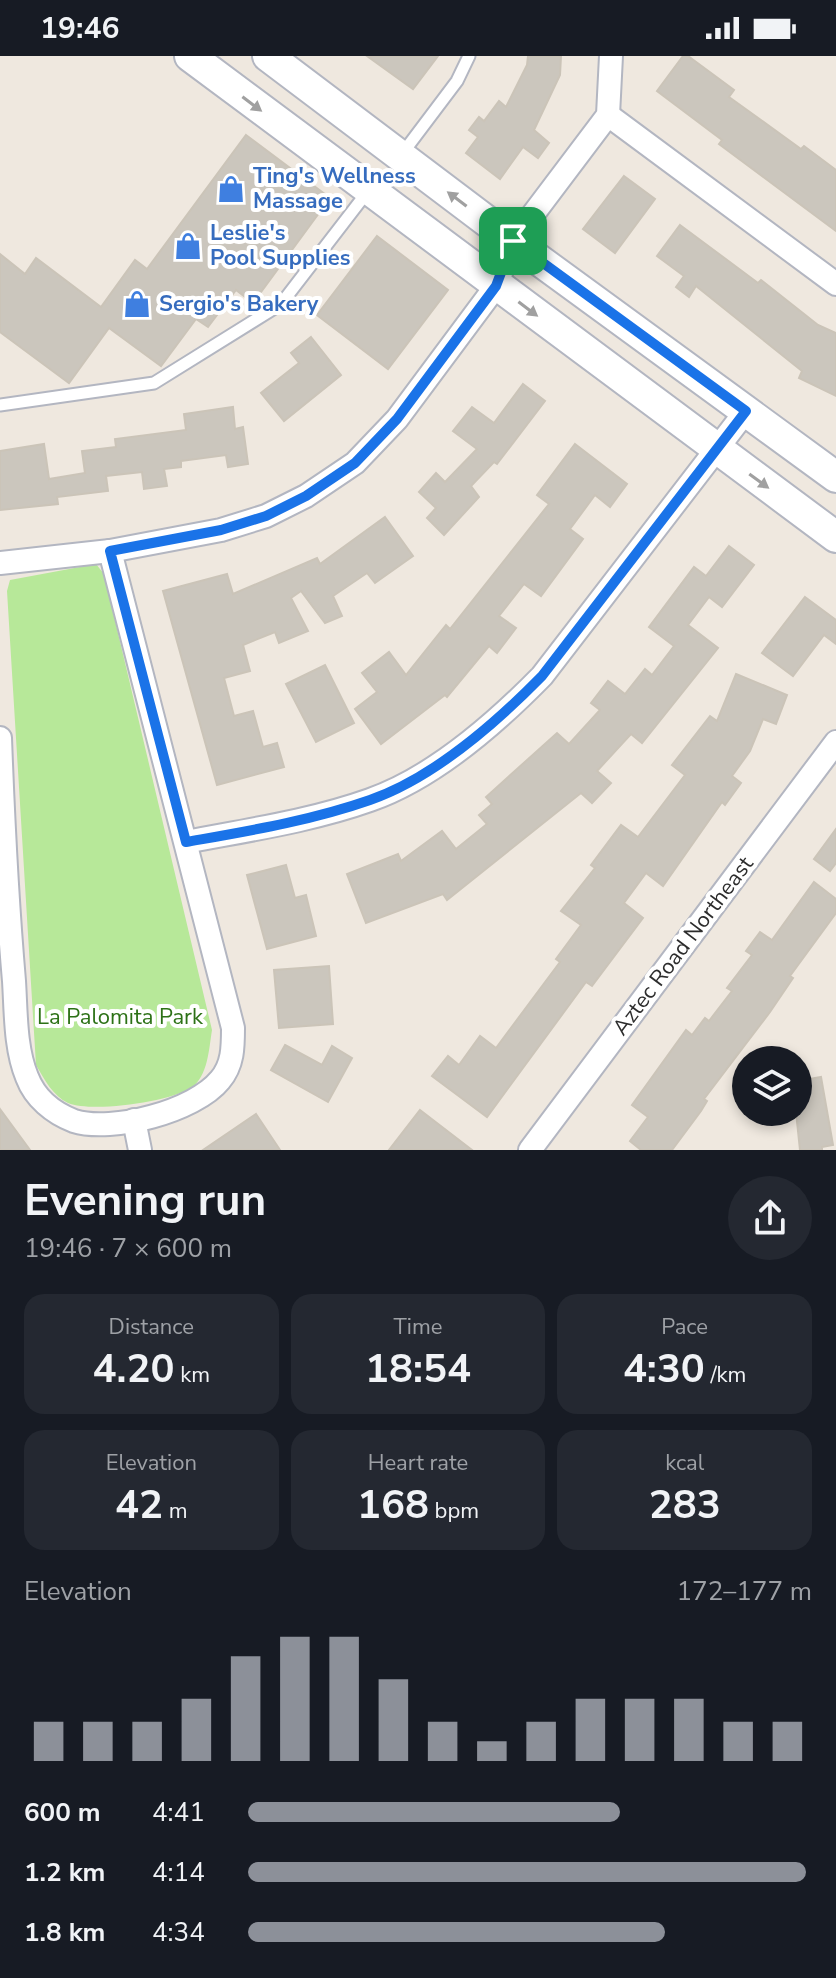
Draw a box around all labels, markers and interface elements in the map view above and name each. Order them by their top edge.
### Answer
text: 19:46 [40,8,119,49]
one-way arrow [242,95,262,111]
place label: Ting's Wellness Massage [253,161,416,216]
shop icon: Ting's Wellness Massage [216,174,246,204]
one-way arrow [447,191,467,207]
pin [479,207,547,275]
place label: Leslie's Pool Supplies [210,218,350,273]
icon: arrive [491,219,535,263]
shop icon: Leslie's Pool Supplies [173,231,203,261]
shop icon: Sergio's Bakery [122,289,152,319]
place label: Sergio's Bakery [159,289,319,319]
one-way arrow [517,301,538,317]
one-way arrow [748,473,770,489]
street label: Aztec Road Northeast [606,850,760,1042]
park label: La Palomita Park [37,1002,204,1032]
map controls [732,1046,812,1126]
button: layers [732,1046,812,1126]
text: Evening run [24,1171,266,1231]
button: share [728,1176,812,1260]
text: 19:46 · 7 × 600 m [24,1231,232,1266]
text: Distance [109,1312,194,1342]
text: Time [394,1312,442,1342]
text: Pace [661,1312,708,1342]
text: 4.20 [93,1342,175,1396]
text: 18:54 [365,1342,471,1396]
text: 4:30 [623,1342,705,1396]
text: km [175,1360,210,1390]
text: /km [705,1360,746,1390]
text: Elevation [106,1448,197,1478]
text: Heart rate [368,1448,468,1478]
text: kcal [665,1448,704,1478]
text: 42 [115,1478,163,1532]
text: 168 [357,1478,429,1532]
text: 283 [649,1478,721,1532]
text: m [163,1496,188,1526]
text: bpm [429,1496,479,1526]
text: Elevation [24,1574,132,1609]
text: 172–177 m [676,1574,812,1609]
text: 600 m [24,1795,101,1830]
text: 4:41 [152,1795,205,1830]
text: 1.2 km [24,1855,105,1890]
text: 4:14 [152,1855,205,1890]
text: 1.8 km [24,1915,105,1950]
text: 4:34 [152,1915,205,1950]

